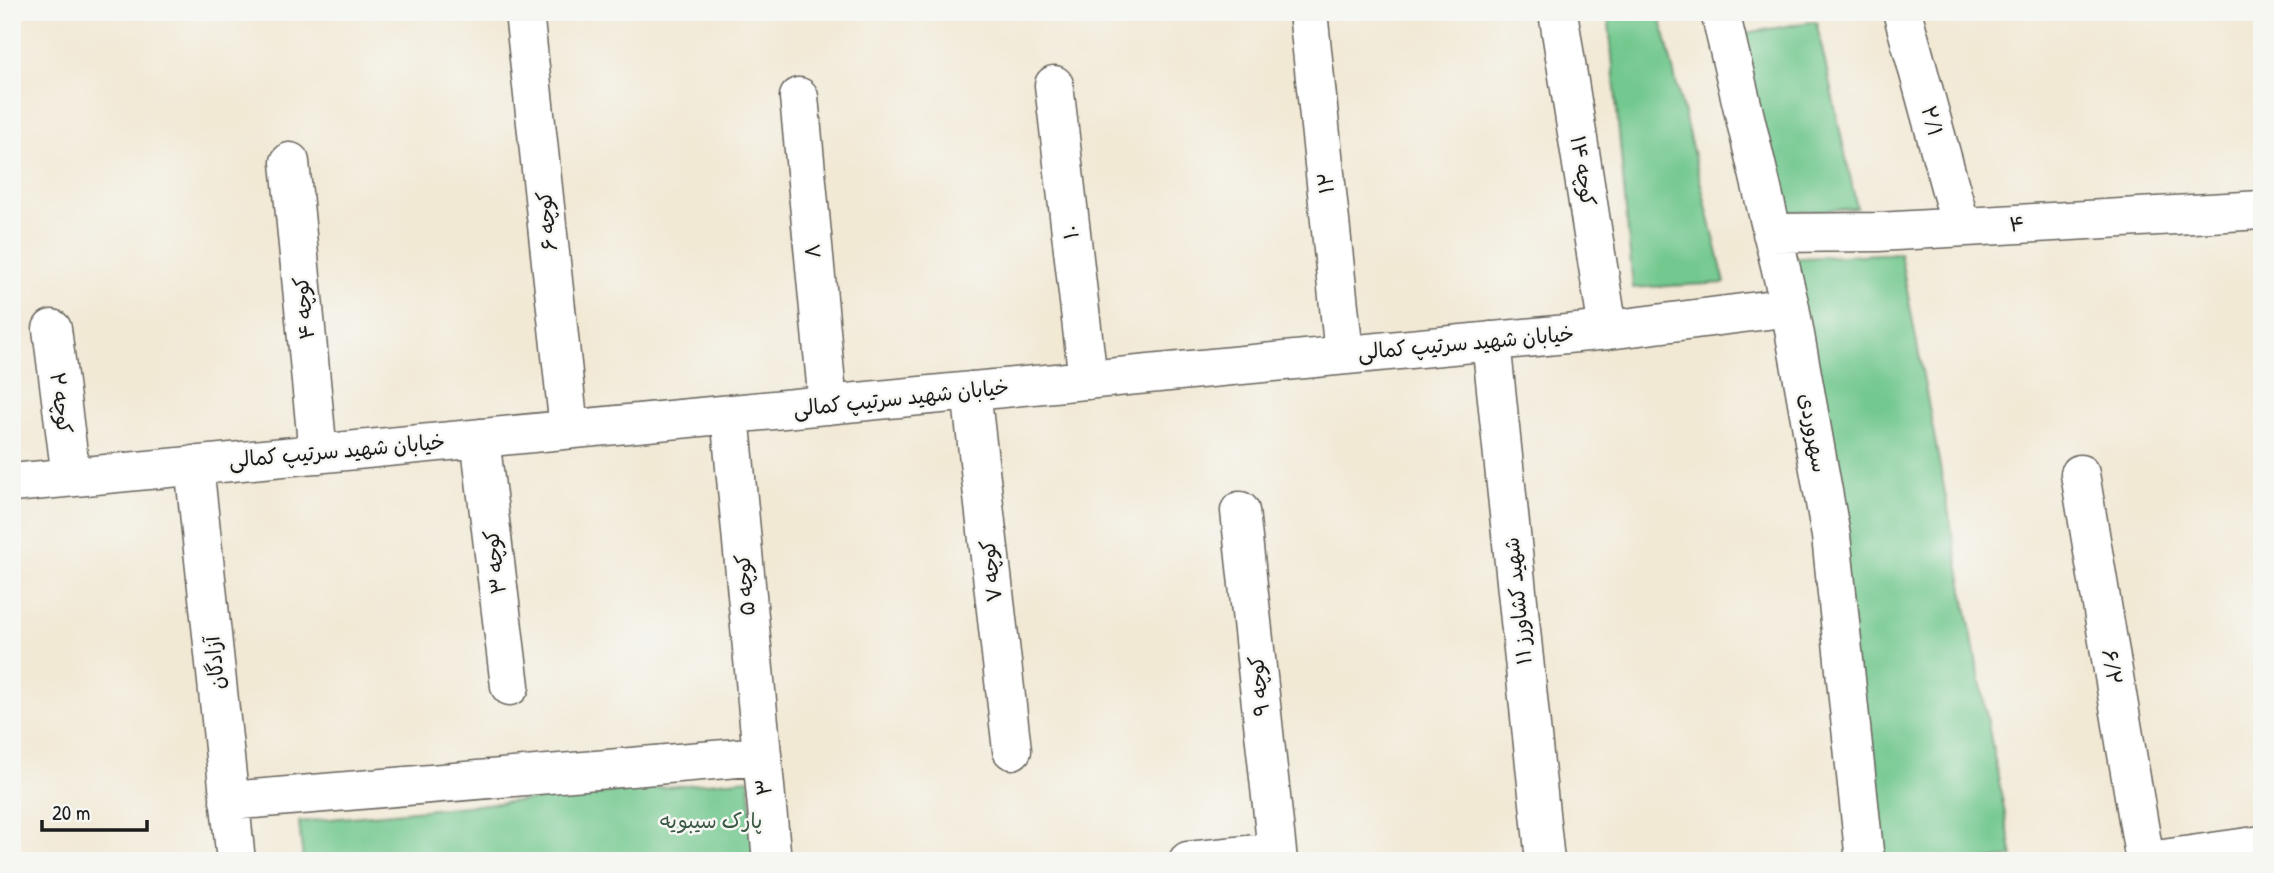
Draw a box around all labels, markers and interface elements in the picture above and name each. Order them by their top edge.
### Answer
street label: ۲/۱ [1915,102,1950,139]
street label: کوچه ۱۴ [1564,134,1603,208]
street label: ۱۲ [1310,171,1341,195]
street label: کوچه ۶ [529,190,564,253]
street label: ۴ [2008,209,2026,238]
street label: ۱۰ [1055,223,1086,241]
street label: ۸ [797,242,828,260]
street label: کوچه ۴ [286,275,321,341]
street label: خیابان شهید سرتیپ کمالی [1357,319,1575,366]
street label: کوچه ۲ [43,370,80,435]
street label: خیابان شهید سرتیپ کمالی [792,372,1010,423]
street label: سهروردی [1792,391,1835,475]
street label: خیابان شهید سرتیپ کمالی [228,427,446,474]
street label: کوچه ۳ [476,528,513,596]
street label: ۱۱ شهید کشاورز [1496,536,1539,666]
street label: کوچه ۷ [972,538,1009,604]
street label: کوچه ۵ [727,553,762,617]
street label: آزادگان [197,634,232,691]
street label: ۶/۲ [2095,647,2130,687]
street label: کوچه ۹ [1241,654,1276,718]
street label: ۳ [748,777,779,797]
scale bar [42,789,147,833]
text: 20 m [52,798,90,827]
park label: پارک سیبویه [660,806,762,835]

